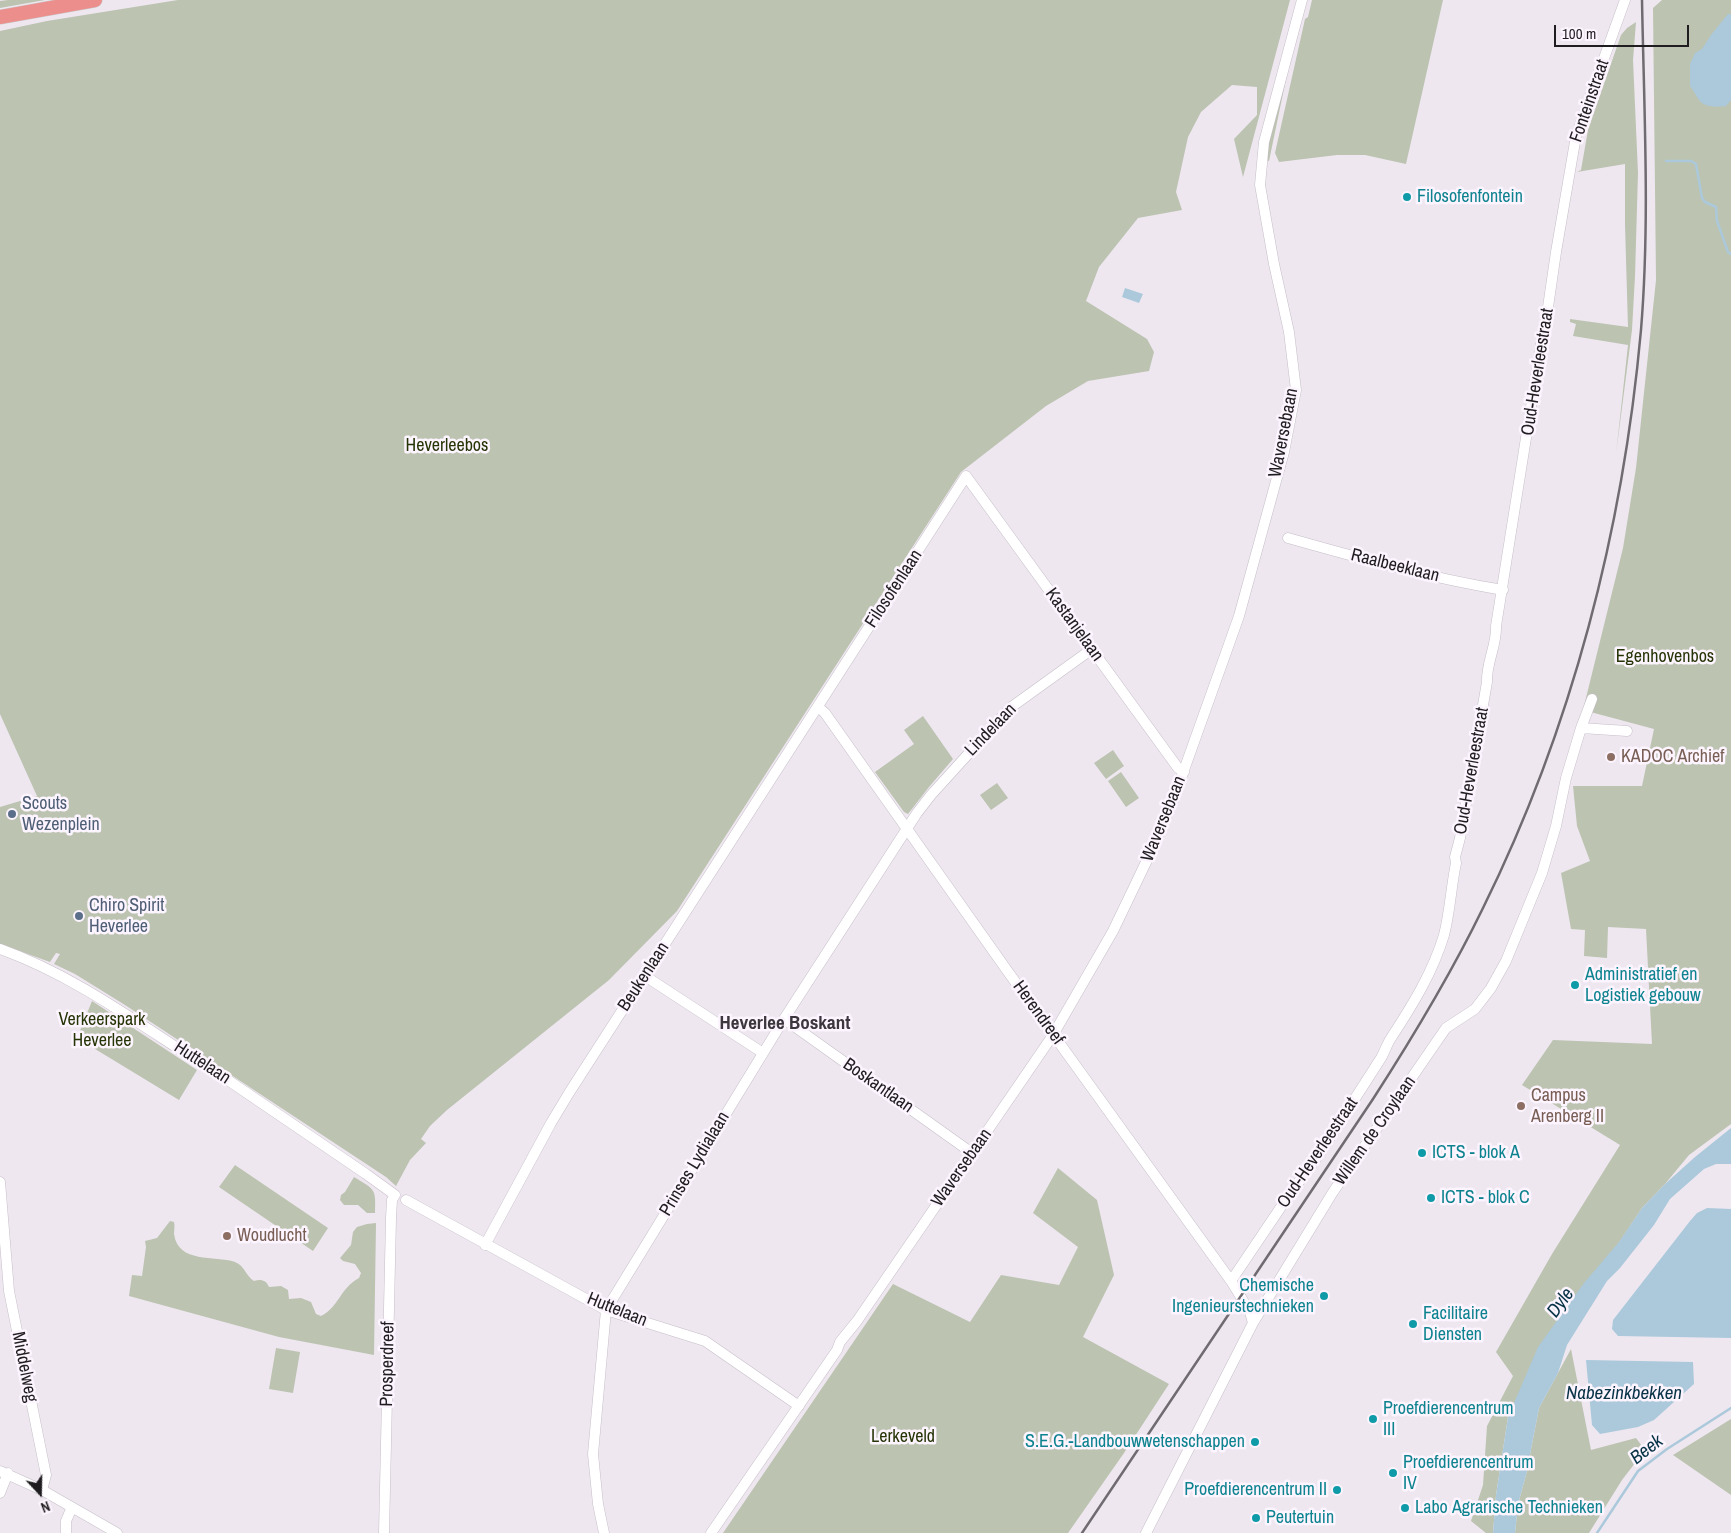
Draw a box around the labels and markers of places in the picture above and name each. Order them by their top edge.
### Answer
place label: Filosofenfontein [1417,186,1523,208]
marker: Filosofenfontein [1401,191,1413,203]
place label: KADOC Archief [1621,746,1724,768]
marker: KADOC Archief [1605,751,1617,763]
place label: Scouts Wezenplein [22,793,100,836]
marker: Scouts Wezenplein [6,808,18,820]
place label: Chiro Spirit Heverlee [89,895,164,938]
marker: Chiro Spirit Heverlee [73,910,85,922]
place label: Administratief en Logistiek gebouw [1585,964,1701,1006]
marker: Administratief en Logistiek gebouw [1569,979,1581,991]
place label: Campus Arenberg II [1531,1085,1604,1128]
marker: Campus Arenberg II [1515,1100,1527,1112]
place label: ICTS - blok A [1432,1142,1520,1164]
marker: ICTS - blok A [1416,1147,1428,1159]
place label: ICTS - blok C [1441,1187,1530,1209]
marker: ICTS - blok C [1425,1192,1437,1204]
place label: Woudlucht [237,1225,306,1247]
marker: Woudlucht [221,1230,233,1242]
place label: Chemische Ingenieurstechnieken [1172,1275,1314,1318]
marker: Chemische Ingenieurstechnieken [1318,1290,1330,1302]
place label: Facilitaire Diensten [1423,1303,1488,1346]
marker: Facilitaire Diensten [1407,1318,1419,1330]
place label: Proefdierencentrum III [1383,1398,1513,1440]
marker: Proefdierencentrum III [1367,1413,1379,1425]
place label: S.E.G.-Landbouwwetenschappen [1025,1431,1245,1453]
marker: S.E.G.-Landbouwwetenschappen [1249,1436,1261,1448]
place label: Proefdierencentrum IV [1403,1452,1533,1495]
marker: Proefdierencentrum IV [1387,1467,1399,1479]
place label: Proefdierencentrum II [1184,1479,1327,1501]
marker: Proefdierencentrum II [1331,1484,1343,1496]
place label: Labo Agrarische Technieken [1415,1497,1603,1519]
marker: Labo Agrarische Technieken [1399,1502,1411,1514]
place label: Peutertuin [1266,1507,1334,1529]
marker: Peutertuin [1250,1512,1262,1524]

